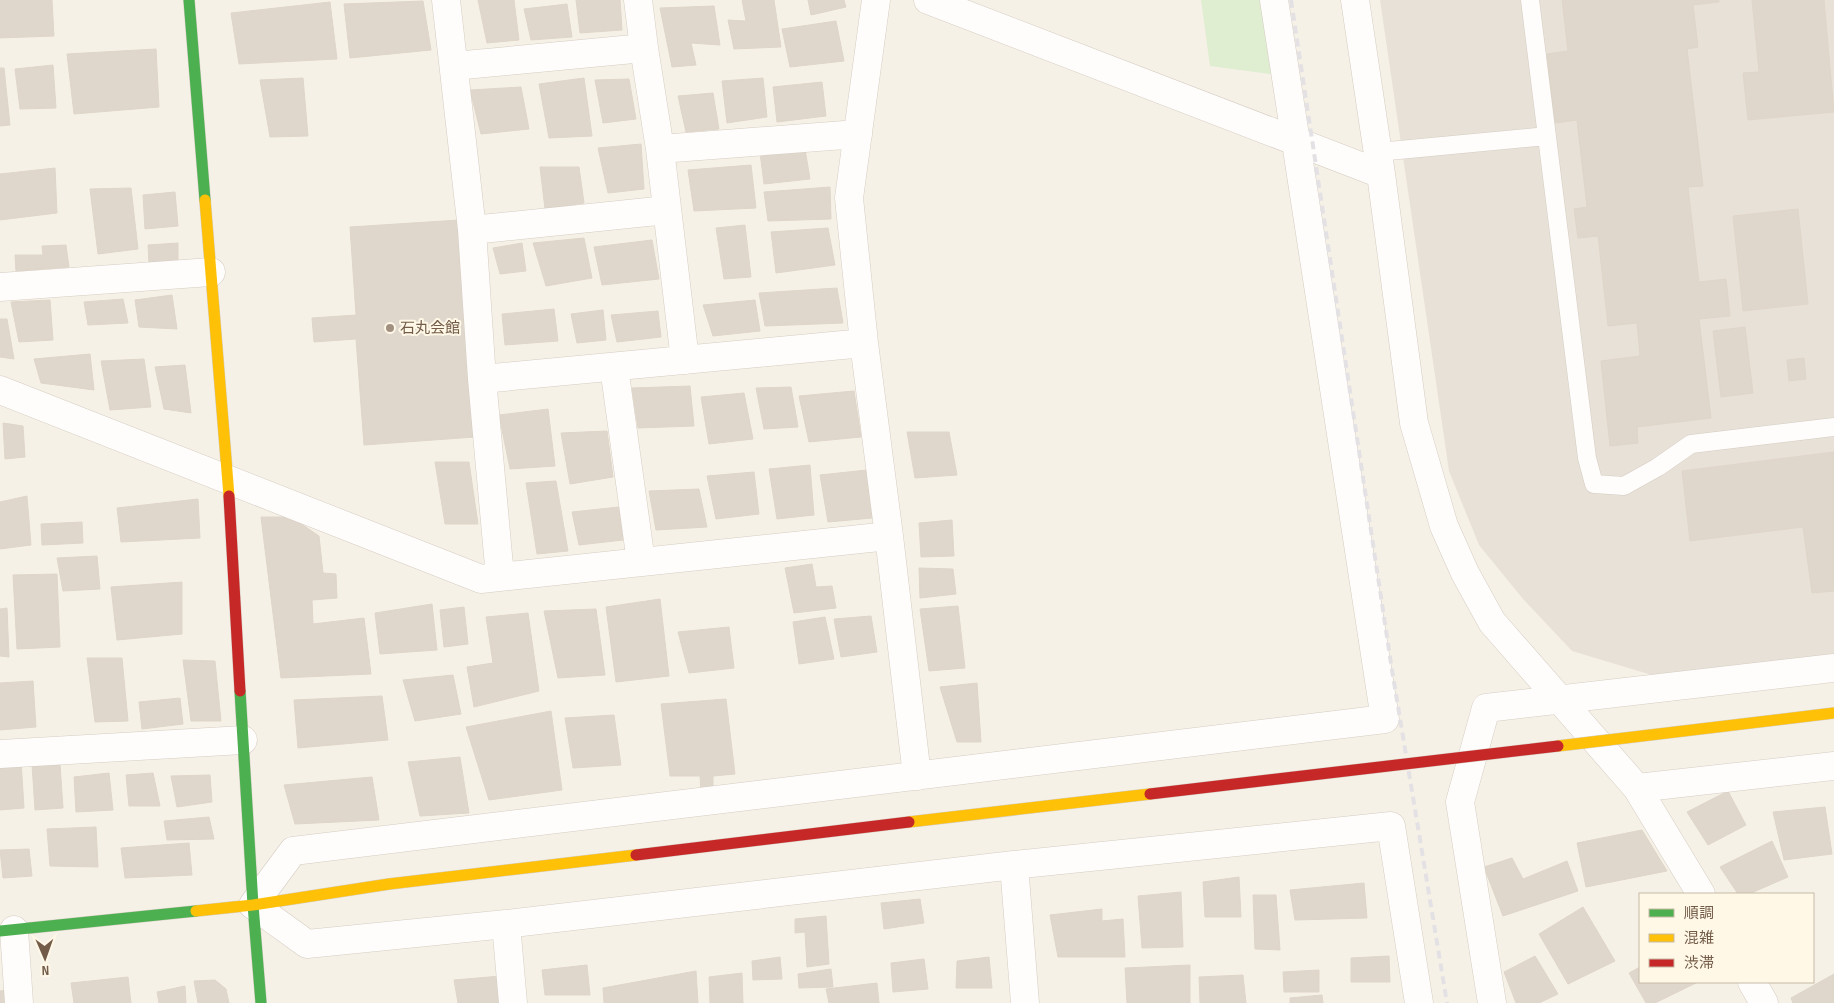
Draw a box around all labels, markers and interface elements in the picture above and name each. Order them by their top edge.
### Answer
place label: 石丸会館 [400,319,460,338]
marker: 石丸会館 [384,322,396,334]
legend [1639,893,1814,983]
text: 順調 [1684,904,1714,923]
text: 混雑 [1684,929,1714,948]
north arrow [20,933,70,983]
text: 渋滞 [1684,954,1714,973]
text: N [41,962,49,979]

